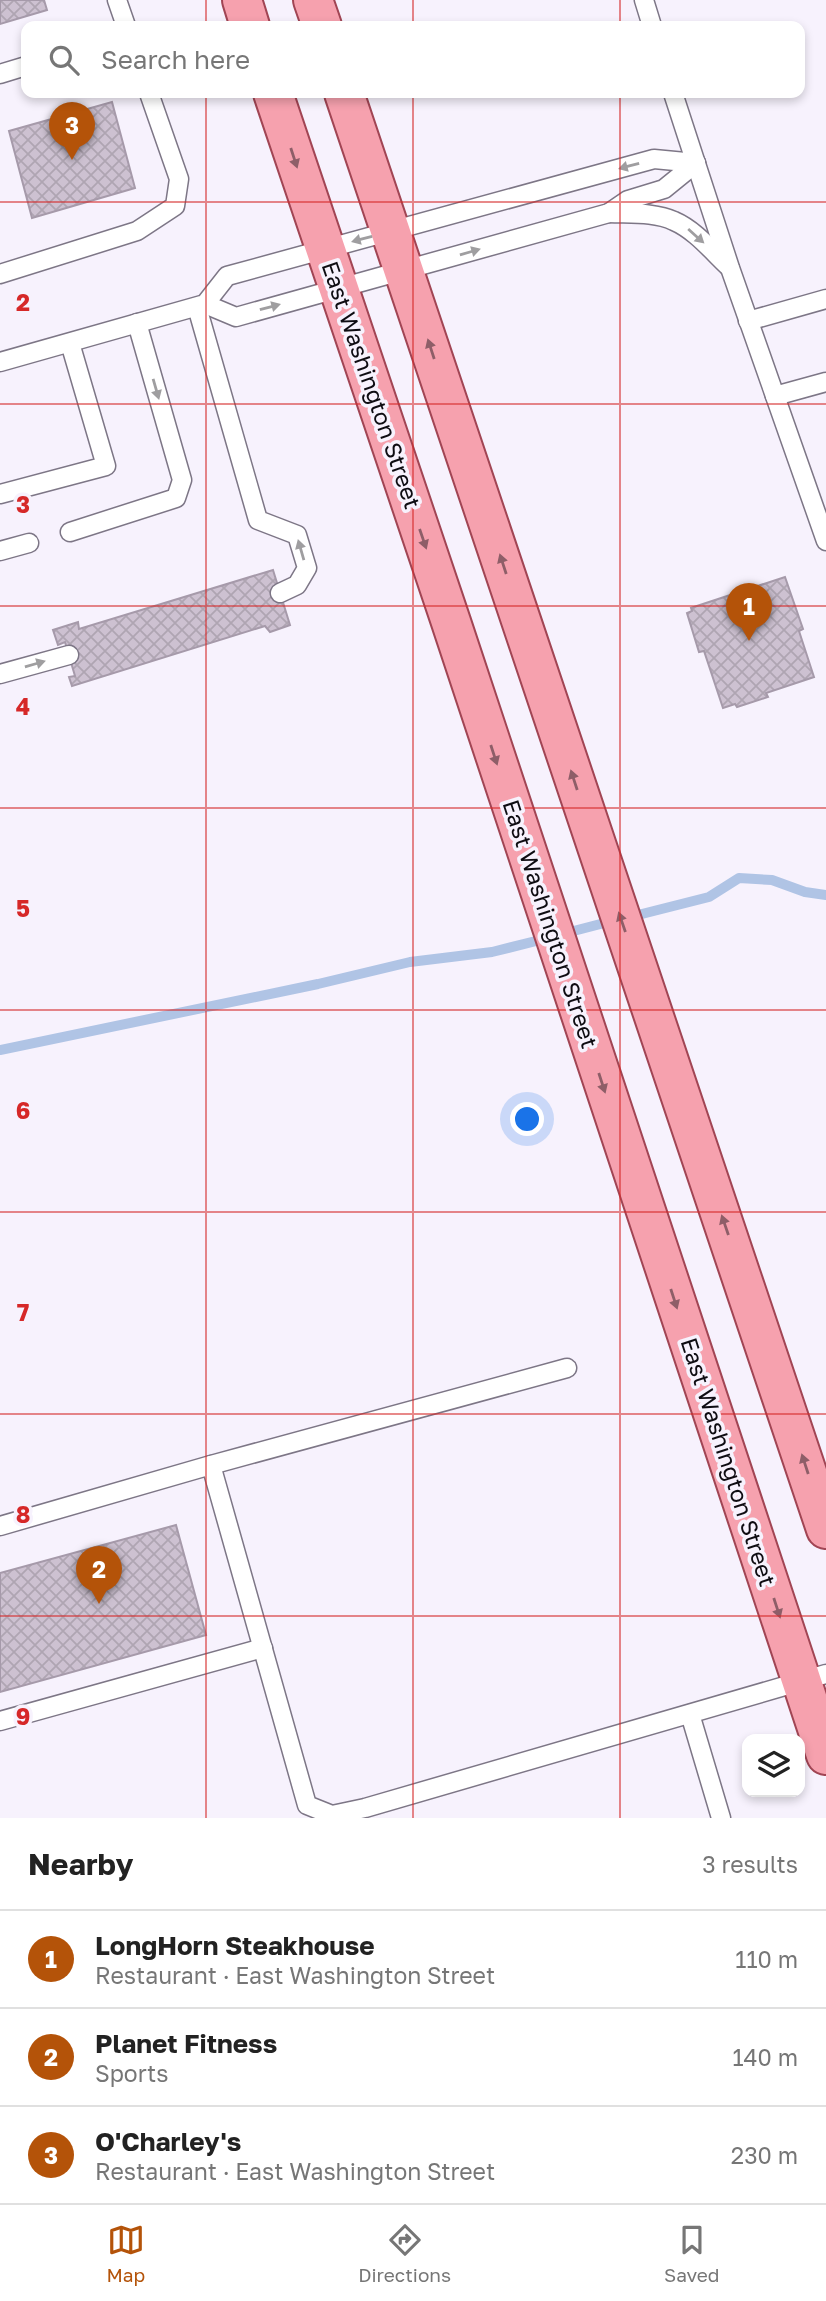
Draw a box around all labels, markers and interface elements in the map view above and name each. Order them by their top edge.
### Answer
search box [21,21,805,98]
icon: search [45,41,83,79]
text: Search here [101,44,250,75]
pin: 3 [49,102,95,160]
one-way arrow [289,147,300,168]
one-way arrow [618,161,639,171]
one-way arrow [687,228,705,244]
one-way arrow [351,234,373,245]
one-way arrow [459,246,481,257]
street label: East Washington Street [316,257,427,512]
text: 2 [16,288,30,316]
one-way arrow [260,302,281,312]
one-way arrow [425,338,435,359]
one-way arrow [151,378,162,400]
text: 3 [16,490,30,518]
one-way arrow [418,528,429,549]
one-way arrow [296,539,306,560]
one-way arrow [497,554,507,575]
pin: 1 [726,583,772,641]
one-way arrow [24,659,45,669]
text: 4 [16,692,30,720]
one-way arrow [489,744,500,765]
one-way arrow [569,770,579,791]
street label: East Washington Street [497,796,604,1052]
text: 5 [16,894,30,922]
one-way arrow [616,912,627,933]
one-way arrow [598,1072,608,1093]
text: 6 [16,1096,30,1124]
your location [510,1102,544,1136]
one-way arrow [719,1215,730,1236]
one-way arrow [669,1288,680,1309]
text: 7 [17,1298,29,1326]
street label: East Washington Street [675,1334,782,1590]
one-way arrow [799,1453,810,1474]
text: 8 [16,1500,30,1528]
pin: 2 [76,1546,122,1604]
one-way arrow [772,1597,783,1618]
text: 9 [16,1702,30,1730]
map controls [742,1734,805,1797]
button: layers [742,1734,805,1797]
text: Nearby [28,1846,133,1882]
text: 3 results [702,1850,798,1878]
text: LongHorn Steakhouse [95,1930,375,1961]
text: 1 [45,1945,57,1973]
text: 110 m [735,1945,798,1973]
text: Restaurant · East Washington Street [95,1961,495,1989]
text: Planet Fitness [95,2028,277,2059]
text: 2 [44,2043,58,2071]
text: 140 m [732,2043,798,2071]
text: Sports [95,2059,169,2087]
text: O'Charley's [95,2126,241,2157]
text: 3 [44,2141,58,2169]
text: 230 m [731,2141,798,2169]
text: Restaurant · East Washington Street [95,2157,495,2185]
tab: Map [106,2221,145,2286]
tab: Directions [358,2221,451,2286]
tab: Saved [664,2221,720,2286]

